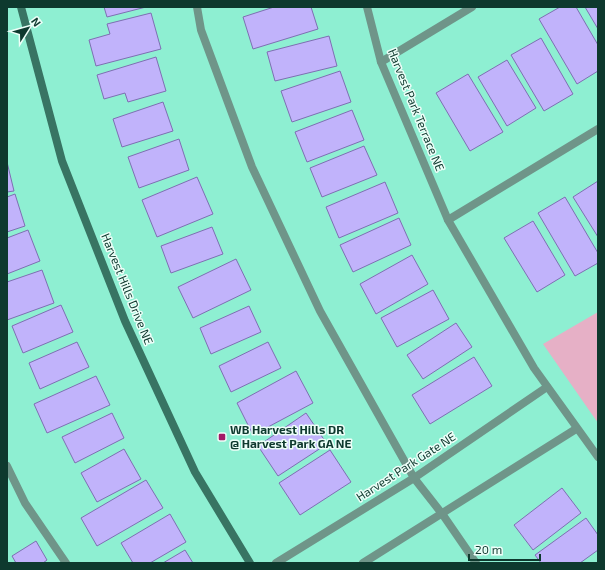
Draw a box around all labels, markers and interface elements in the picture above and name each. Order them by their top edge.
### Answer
north arrow [8,8,48,48]
text: N [29,15,44,29]
street label: Harvest Park Terrace NE [386,46,448,173]
street label: Harvest Hills Drive NE [99,231,157,347]
place label: WB Harvest Hills DR @ Harvest Park GA NE [230,422,351,450]
street label: Harvest Park Gate NE [353,429,458,504]
marker: WB Harvest Hills DR @ Harvest Park GA NE [217,432,227,442]
scale bar [469,536,540,562]
text: 20 m [475,542,502,556]

